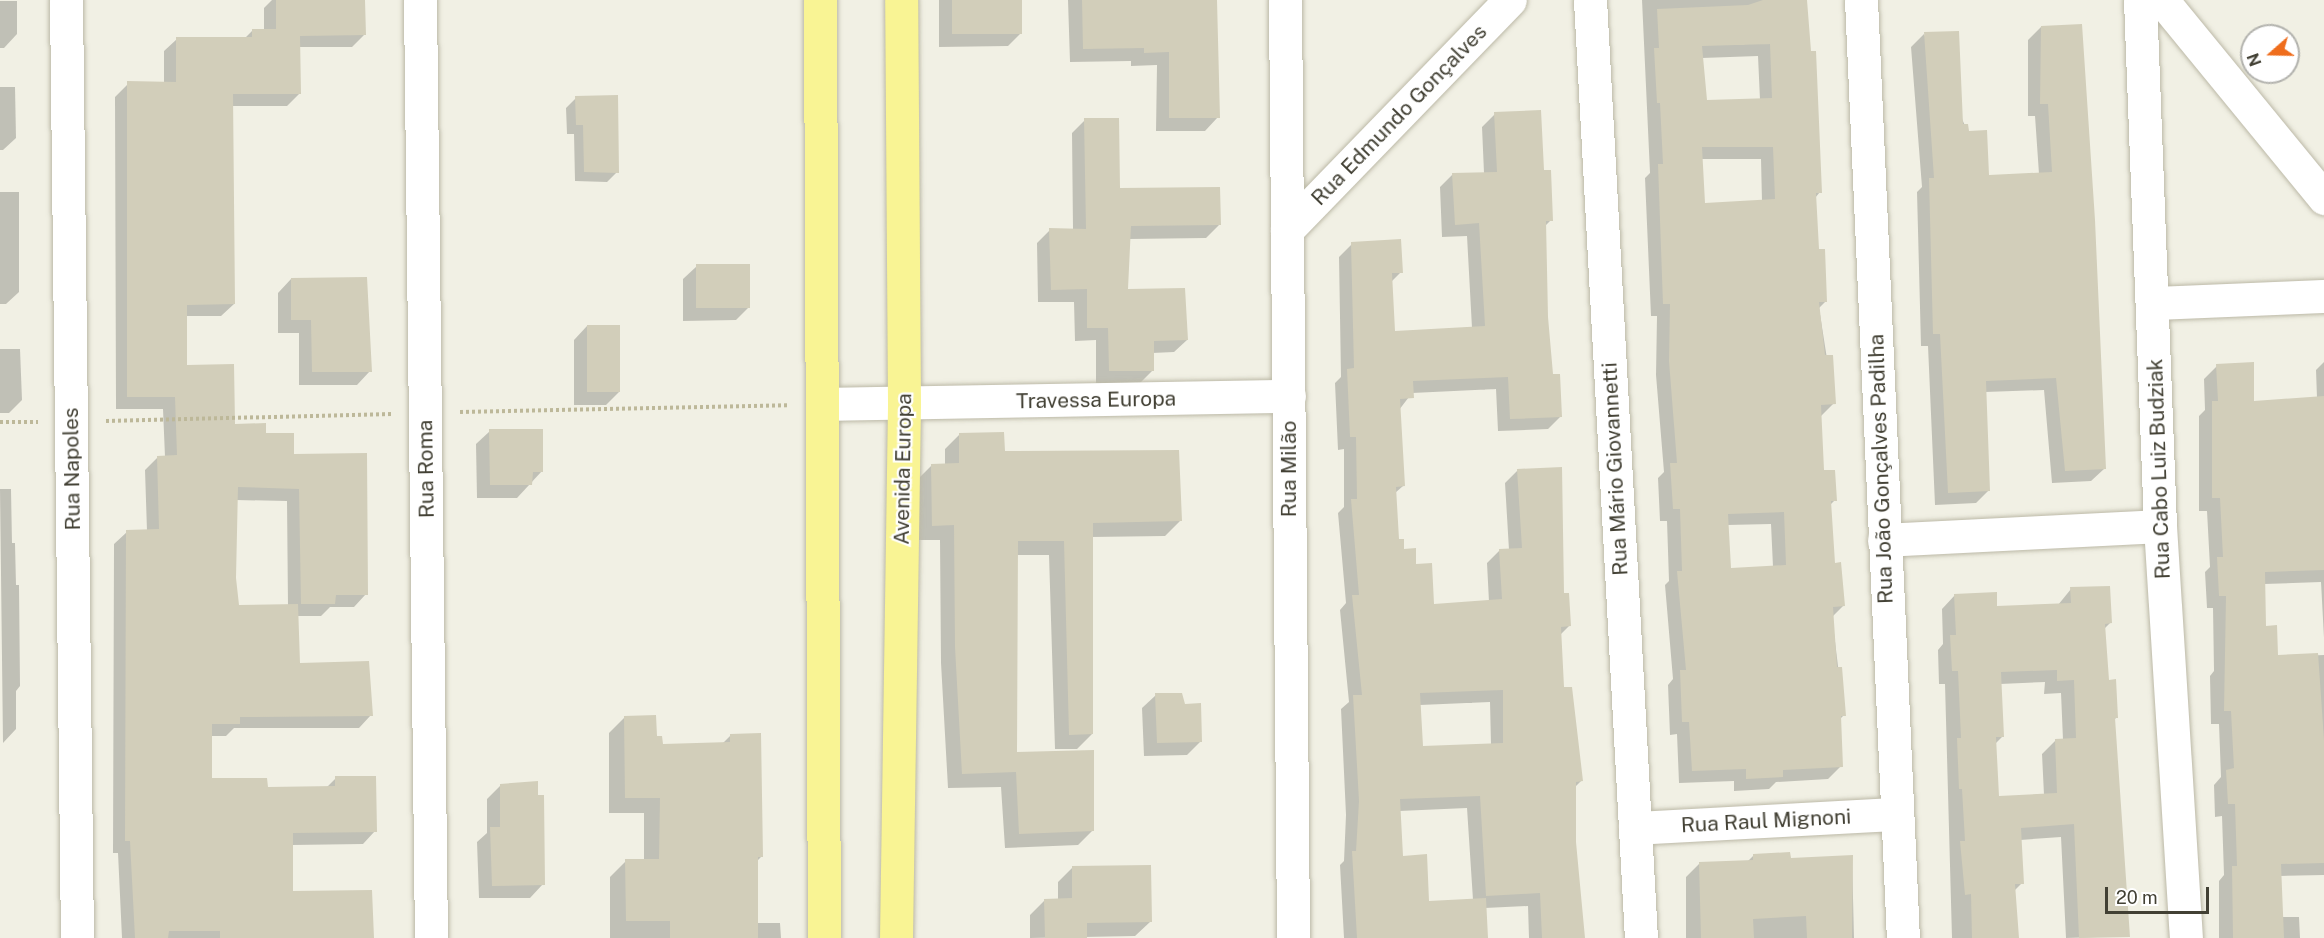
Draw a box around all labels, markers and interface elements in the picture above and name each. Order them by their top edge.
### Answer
street label: Rua Edmundo Gonçalves [1306,19,1492,211]
north arrow [2240,24,2300,84]
text: N [2243,51,2266,69]
street label: Rua João Gonçalves Padilha [1864,333,1898,605]
street label: Rua Cabo Luiz Budziak [2143,358,2175,580]
street label: Rua Mário Giovannetti [1597,362,1633,576]
street label: Travessa Europa [1016,386,1176,414]
street label: Avenida Europa [889,393,917,545]
street label: Rua Napoles [58,407,86,531]
street label: Rua Roma [413,420,439,518]
street label: Rua Milão [1276,421,1302,517]
street label: Rua Raul Mignoni [1680,804,1852,838]
scale bar [2108,875,2212,913]
text: 20 m [2116,887,2158,908]

